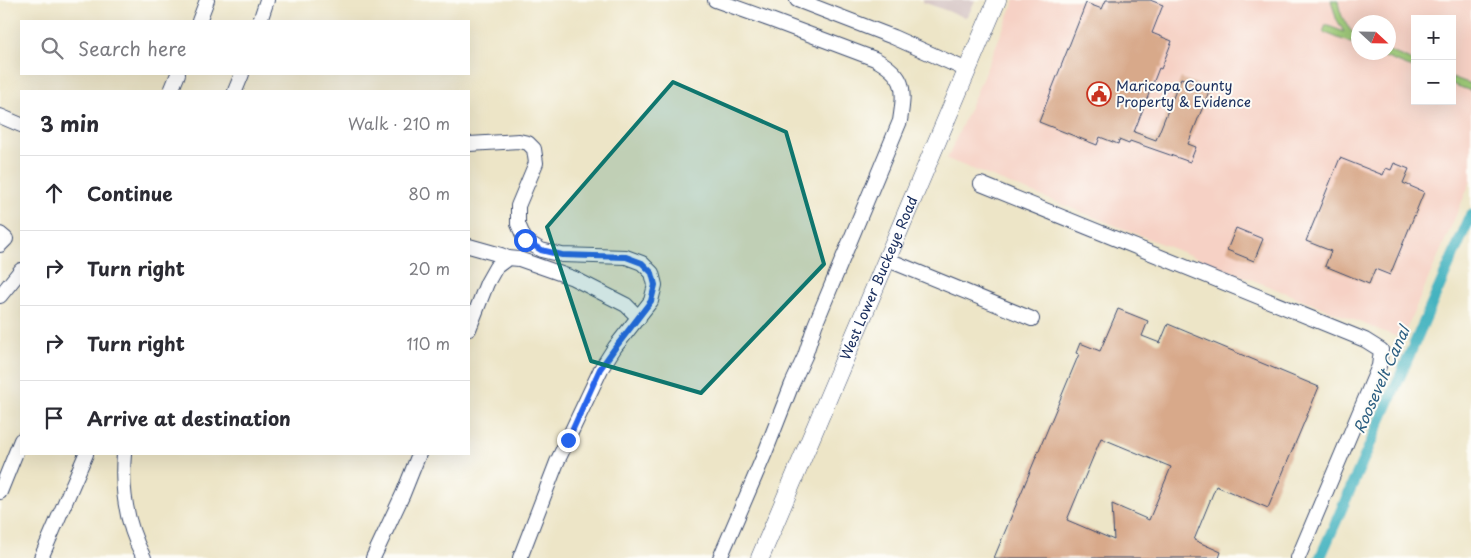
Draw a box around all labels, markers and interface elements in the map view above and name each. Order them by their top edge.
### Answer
north arrow [1351,15,1396,60]
map controls [1411,15,1456,105]
button: + [1411,15,1456,60]
search box [20,20,470,75]
icon: search [38,34,66,62]
text: Search here [78,34,187,62]
button: − [1411,60,1456,105]
place label: Maricopa County Property & Evidence [1116,75,1251,112]
public building icon: Maricopa County Property & Evidence [1086,81,1112,107]
text: 3 min [40,107,99,139]
text: Walk · 210 m [348,111,450,135]
icon: ahead [40,179,68,207]
text: Continue [87,179,173,207]
text: 80 m [408,181,450,205]
street label: West Lower Buckeye Road [834,193,923,363]
route start [514,229,537,252]
icon: right [40,254,68,282]
text: Turn right [87,254,185,282]
text: 20 m [409,256,450,280]
water label: Roosevelt Canal [1347,320,1416,437]
icon: right [40,329,68,357]
text: Turn right [87,329,185,357]
text: 110 m [407,331,450,355]
icon: arrive [40,404,68,432]
text: Arrive at destination [87,404,291,432]
route end [557,429,580,452]

